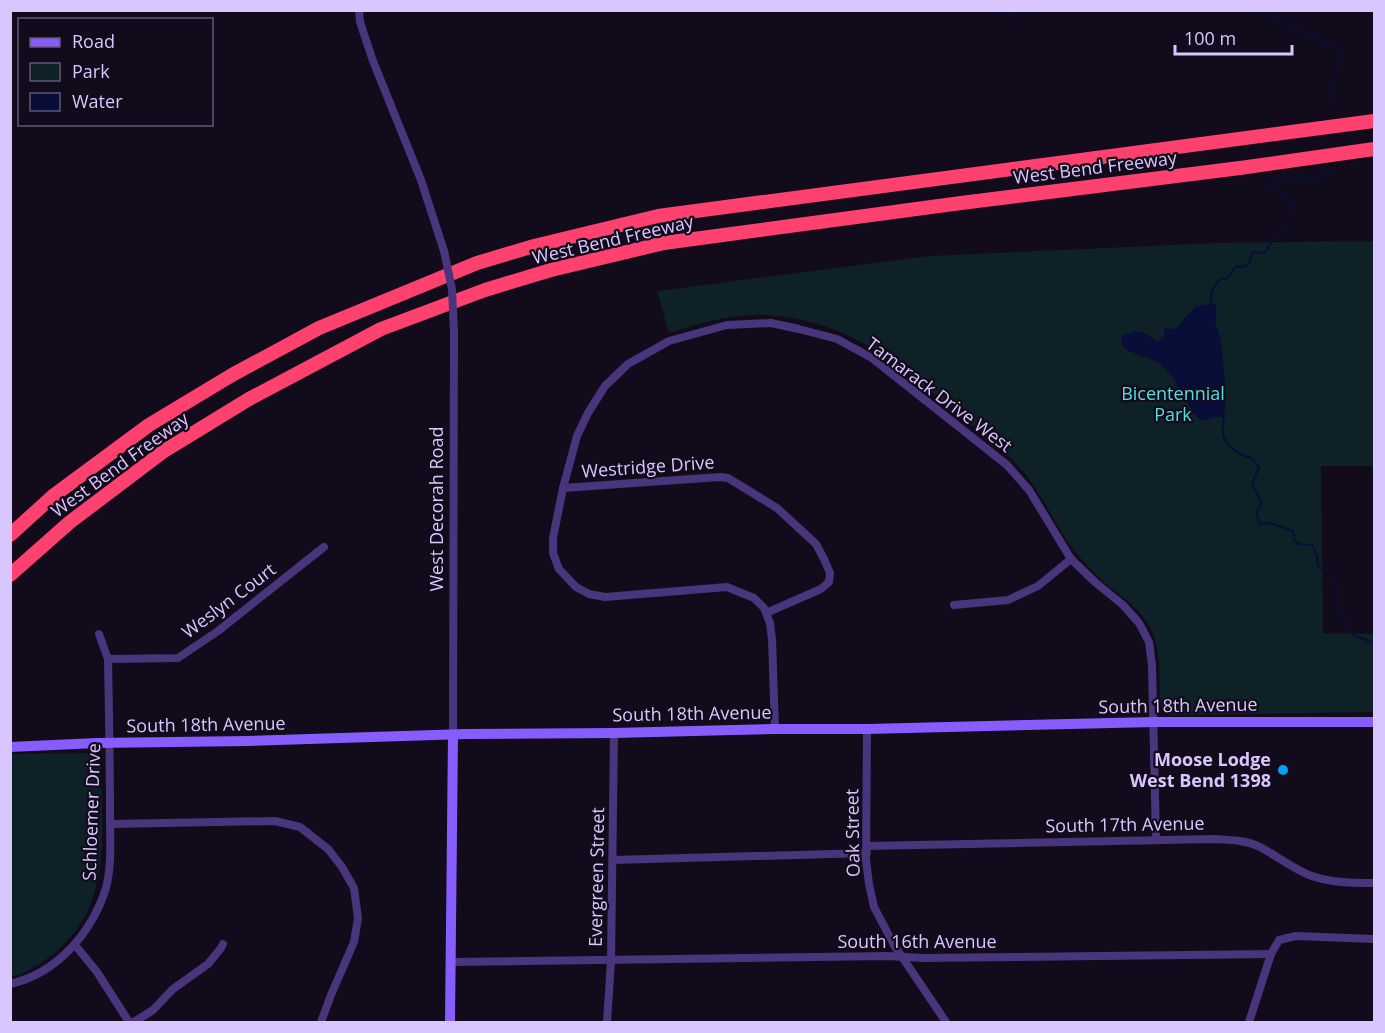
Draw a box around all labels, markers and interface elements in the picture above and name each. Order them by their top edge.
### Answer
legend [18,18,213,126]
scale bar [1175,18,1292,56]
text: 100 m [1184,26,1236,50]
text: Road [72,29,115,53]
text: Park [72,59,110,83]
text: Water [72,89,123,113]
street label: West Bend Freeway [1012,145,1179,189]
street label: West Bend Freeway [530,209,697,269]
street label: Tamarack Drive West [862,331,1018,457]
park label: Bicentennial Park [1121,381,1225,426]
street label: West Bend Freeway [46,406,194,522]
street label: West Decorah Road [424,426,448,592]
street label: Westridge Drive [581,449,715,483]
street label: Weslyn Court [177,557,280,643]
street label: South 18th Avenue [1098,692,1258,718]
street label: South 18th Avenue [612,700,772,726]
street label: South 18th Avenue [126,711,286,737]
street label: Schloemer Drive [77,743,105,881]
place label: Moose Lodge West Bend 1398 [1130,747,1271,792]
marker: Moose Lodge West Bend 1398 [1276,763,1290,777]
street label: Oak Street [839,789,865,877]
street label: Evergreen Street [583,807,609,947]
street label: South 17th Avenue [1045,811,1205,837]
street label: South 16th Avenue [837,929,997,953]

